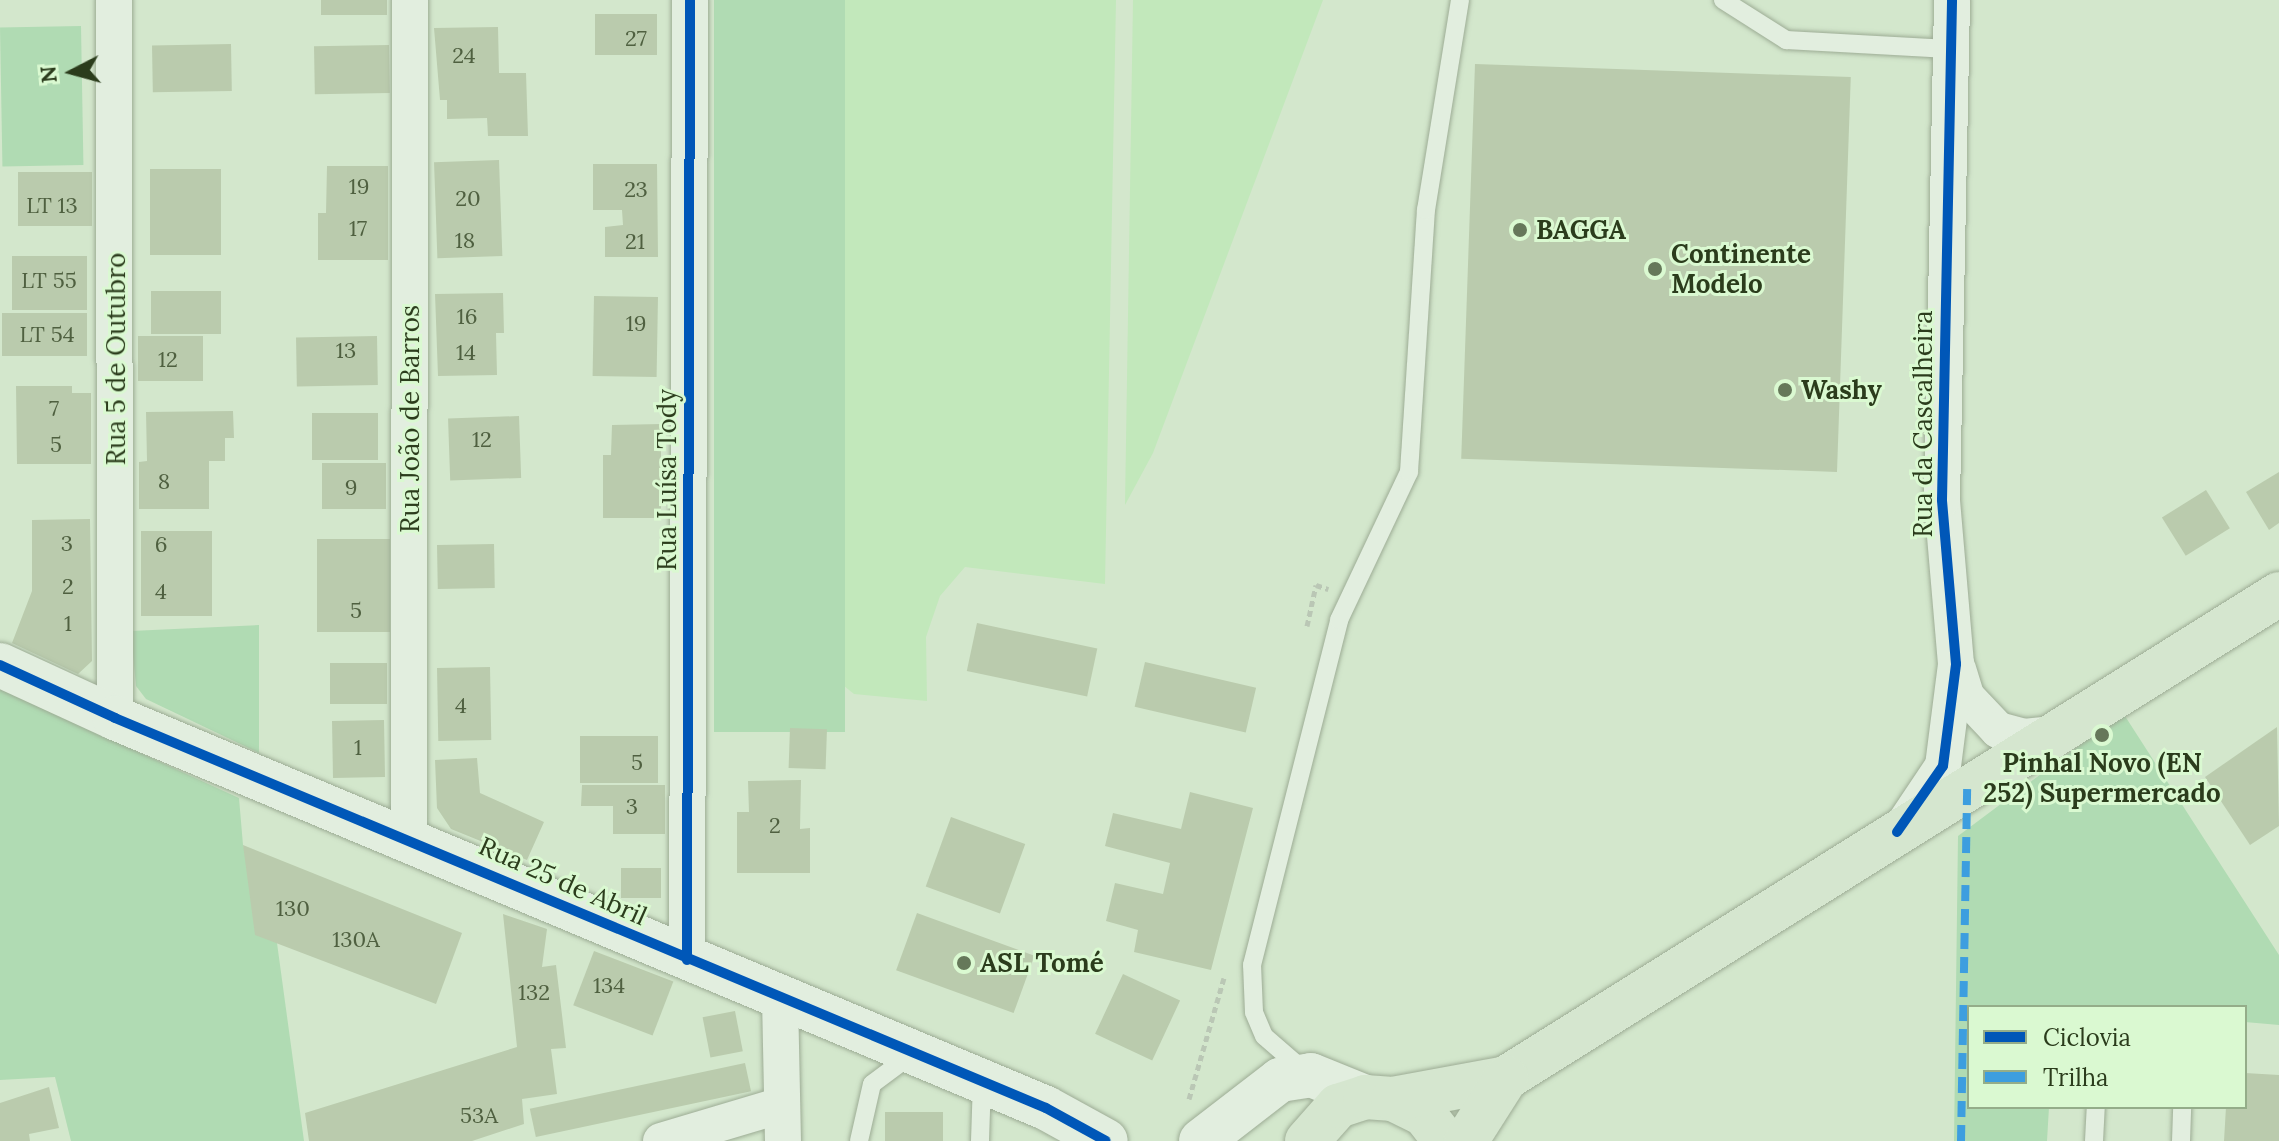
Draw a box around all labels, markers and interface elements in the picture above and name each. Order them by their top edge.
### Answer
house number: 27 [625,26,647,52]
north arrow [32,32,112,112]
house number: 24 [452,43,476,69]
text: N [33,65,63,84]
house number: 19 [349,174,369,200]
house number: 23 [624,177,648,203]
house number: 20 [455,186,481,212]
house number: LT 13 [26,193,78,219]
place label: BAGGA [1536,214,1626,246]
house number: 17 [349,216,367,242]
marker: BAGGA [1511,221,1529,239]
house number: 18 [455,228,475,254]
house number: 21 [625,229,645,255]
place label: Continente Modelo [1671,238,1811,300]
street label: Rua 5 de Outubro [100,253,132,465]
marker: Continente Modelo [1646,260,1664,278]
house number: LT 55 [21,268,77,294]
house number: 16 [457,304,477,330]
street label: Rua João de Barros [394,305,426,533]
street label: Rua da Cascalheira [1907,310,1939,538]
house number: 19 [626,311,646,337]
house number: LT 54 [19,322,75,348]
house number: 13 [336,338,356,364]
house number: 14 [456,340,476,366]
house number: 12 [158,347,178,373]
place label: Washy [1801,374,1882,406]
marker: Washy [1776,381,1794,399]
street label: Rua Luísa Tody [651,389,683,571]
house number: 7 [49,396,59,422]
house number: 12 [472,427,492,453]
house number: 5 [50,432,62,458]
house number: 8 [158,469,170,495]
house number: 9 [345,475,357,501]
house number: 3 [61,531,73,557]
house number: 6 [155,532,167,558]
house number: 2 [62,574,74,600]
house number: 4 [155,579,167,605]
house number: 5 [350,598,362,624]
house number: 1 [64,611,72,637]
house number: 4 [455,693,467,719]
marker: Pinhal Novo (EN 252) Supermercado [2093,726,2111,744]
house number: 1 [354,735,362,761]
place label: Pinhal Novo (EN 252) Supermercado [1983,747,2221,808]
house number: 5 [631,750,643,776]
house number: 3 [626,794,638,820]
house number: 2 [769,813,781,839]
street label: Rua 25 de Abril [474,830,652,932]
house number: 130 [276,896,310,922]
house number: 130A [332,927,380,953]
place label: ASL Tomé [980,947,1104,979]
marker: ASL Tomé [955,954,973,972]
house number: 134 [593,973,625,999]
house number: 132 [518,980,550,1006]
legend [1967,1005,2247,1109]
text: Ciclovia [2043,1022,2131,1053]
text: Trilha [2043,1062,2108,1093]
house number: 53A [460,1103,498,1129]

